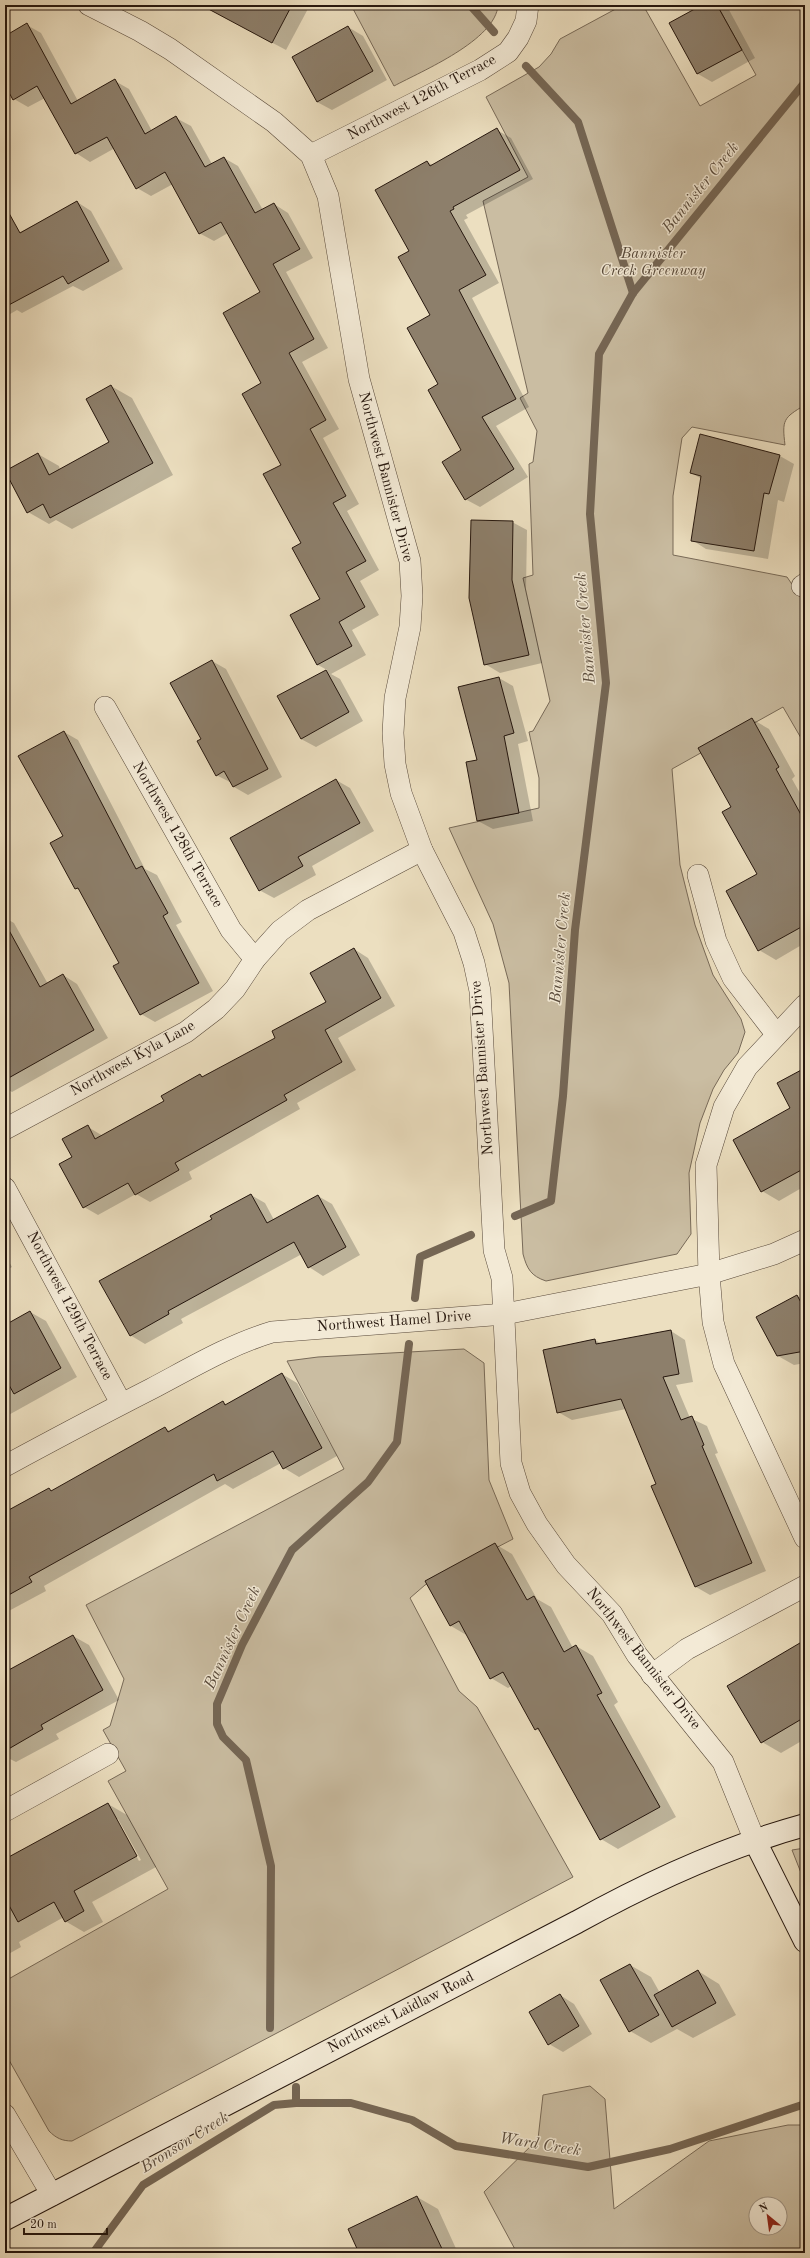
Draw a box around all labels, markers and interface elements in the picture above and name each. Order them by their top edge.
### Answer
street label: Northwest 126th Terrace [345,52,499,144]
water label: Bannister Creek [659,139,742,237]
park label: Bannister Creek Greenway [600,247,706,279]
street label: Northwest Bannister Drive [355,390,415,564]
water label: Bannister Creek [573,572,599,685]
street label: Northwest 128th Terrace [129,759,225,911]
water label: Bannister Creek [548,892,574,1005]
street label: Northwest Bannister Drive [469,980,497,1156]
street label: Northwest Kyla Lane [68,1019,198,1099]
street label: Northwest 129th Terrace [23,1229,115,1383]
street label: Northwest Hamel Drive [316,1309,472,1335]
water label: Bannister Creek [202,1584,264,1693]
street label: Northwest Bannister Drive [583,1585,703,1733]
street label: Northwest Laidlaw Road [325,1969,477,2056]
water label: Bronson Creek [137,2109,232,2177]
water label: Ward Creek [498,2131,582,2159]
north arrow [748,2196,788,2236]
text: N [758,2201,771,2215]
scale bar [24,2210,107,2236]
text: 20 m [30,2219,57,2231]

